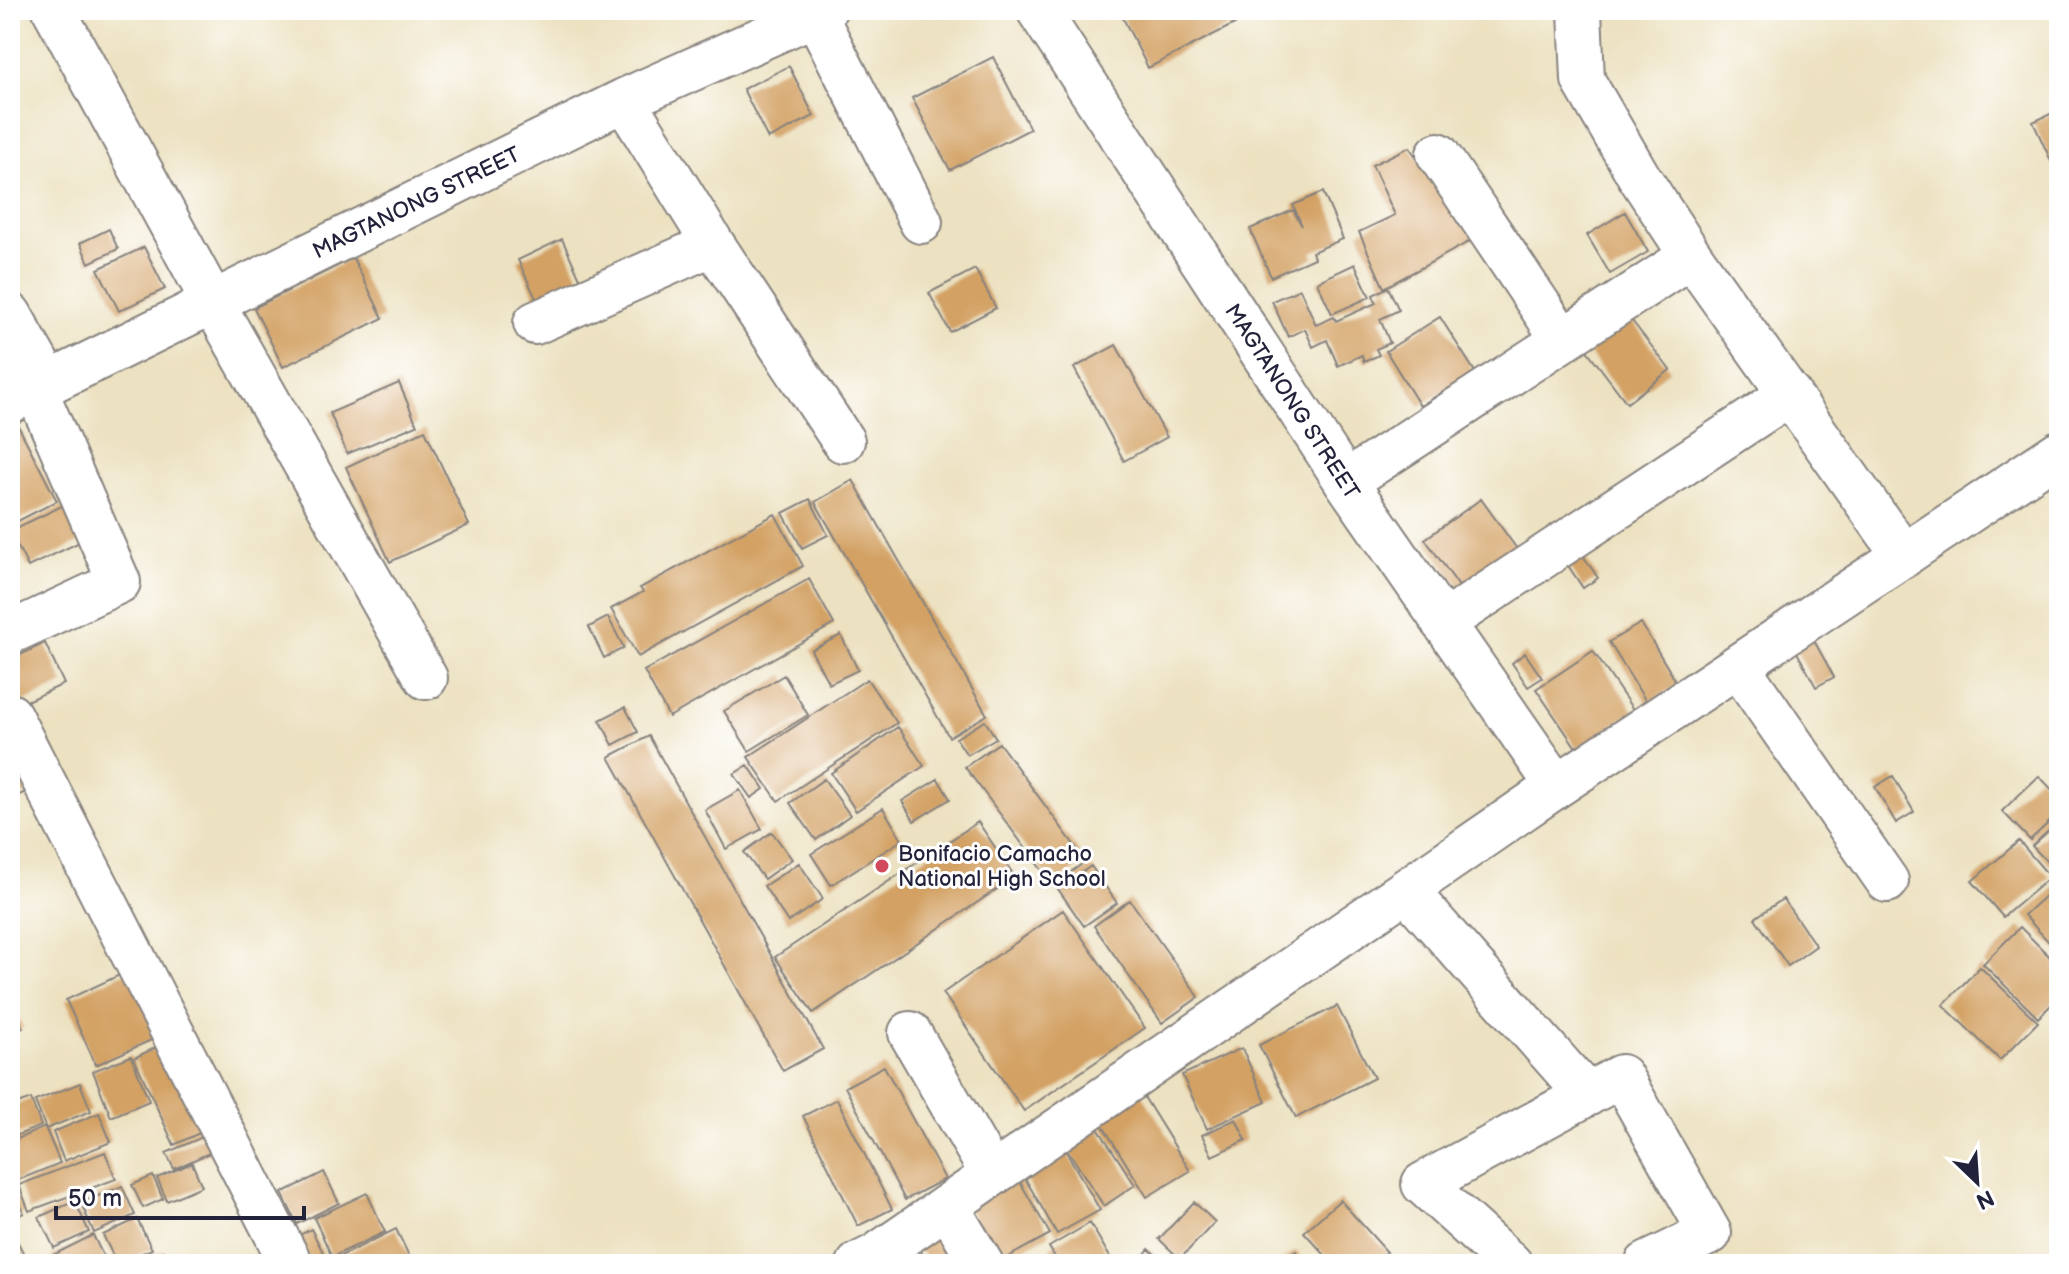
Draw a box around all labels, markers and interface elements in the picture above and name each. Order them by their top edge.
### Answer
street label: MAGTANONG STREET [308,141,525,265]
street label: MAGTANONG STREET [1218,299,1365,505]
place label: Bonifacio Camacho National High School [898,841,1106,893]
marker: Bonifacio Camacho National High School [873,857,891,875]
north arrow [1937,1142,2017,1222]
scale bar [56,1170,304,1220]
text: N [1972,1183,1998,1214]
text: 50 m [68,1184,122,1213]

